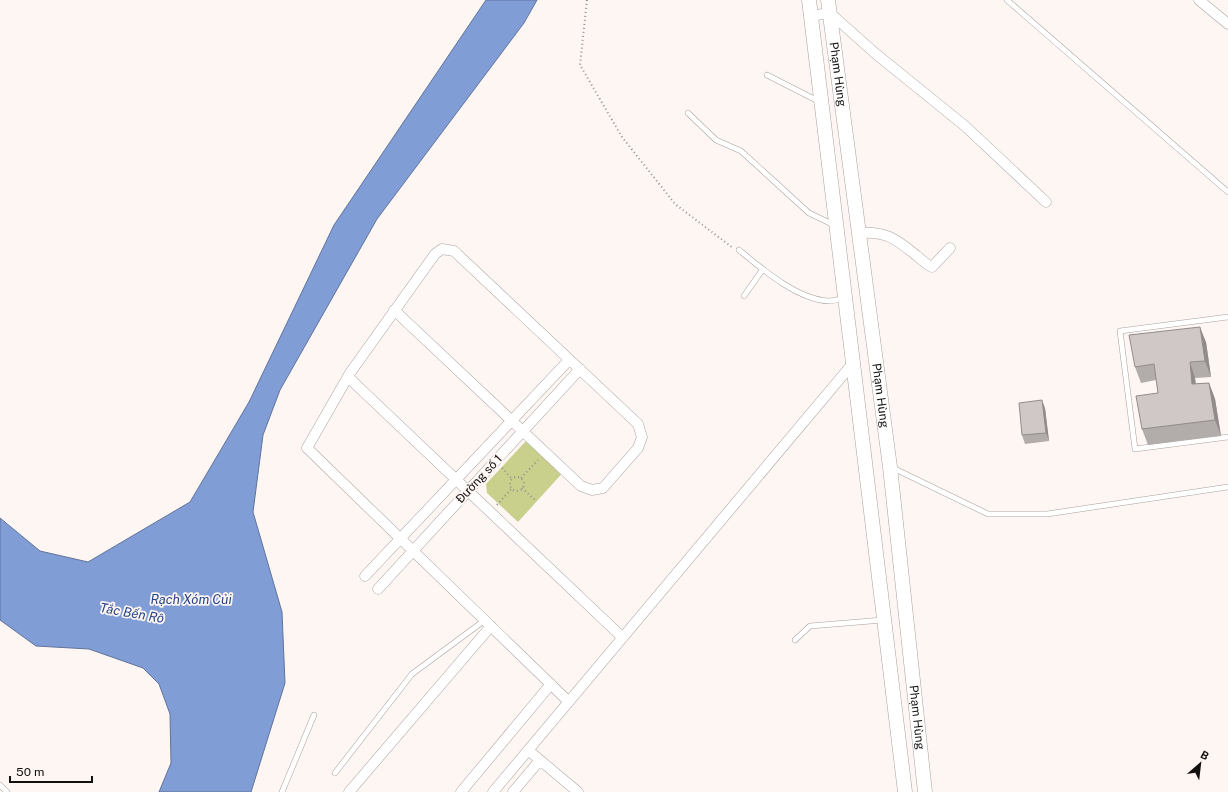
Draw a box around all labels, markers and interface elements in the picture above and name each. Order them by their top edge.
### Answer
street label: Phạm Hùng [827,41,849,108]
street label: Phạm Hùng [869,362,892,429]
street label: Đường số 1 [453,452,505,506]
water label: Rạch Xóm Củi [150,592,232,607]
water label: Tắc Bến Rô [99,600,165,626]
street label: Phạm Hùng [907,684,927,751]
north arrow [1180,744,1220,784]
text: B [1199,748,1211,762]
scale bar [10,758,92,784]
text: 50 m [16,765,44,779]

